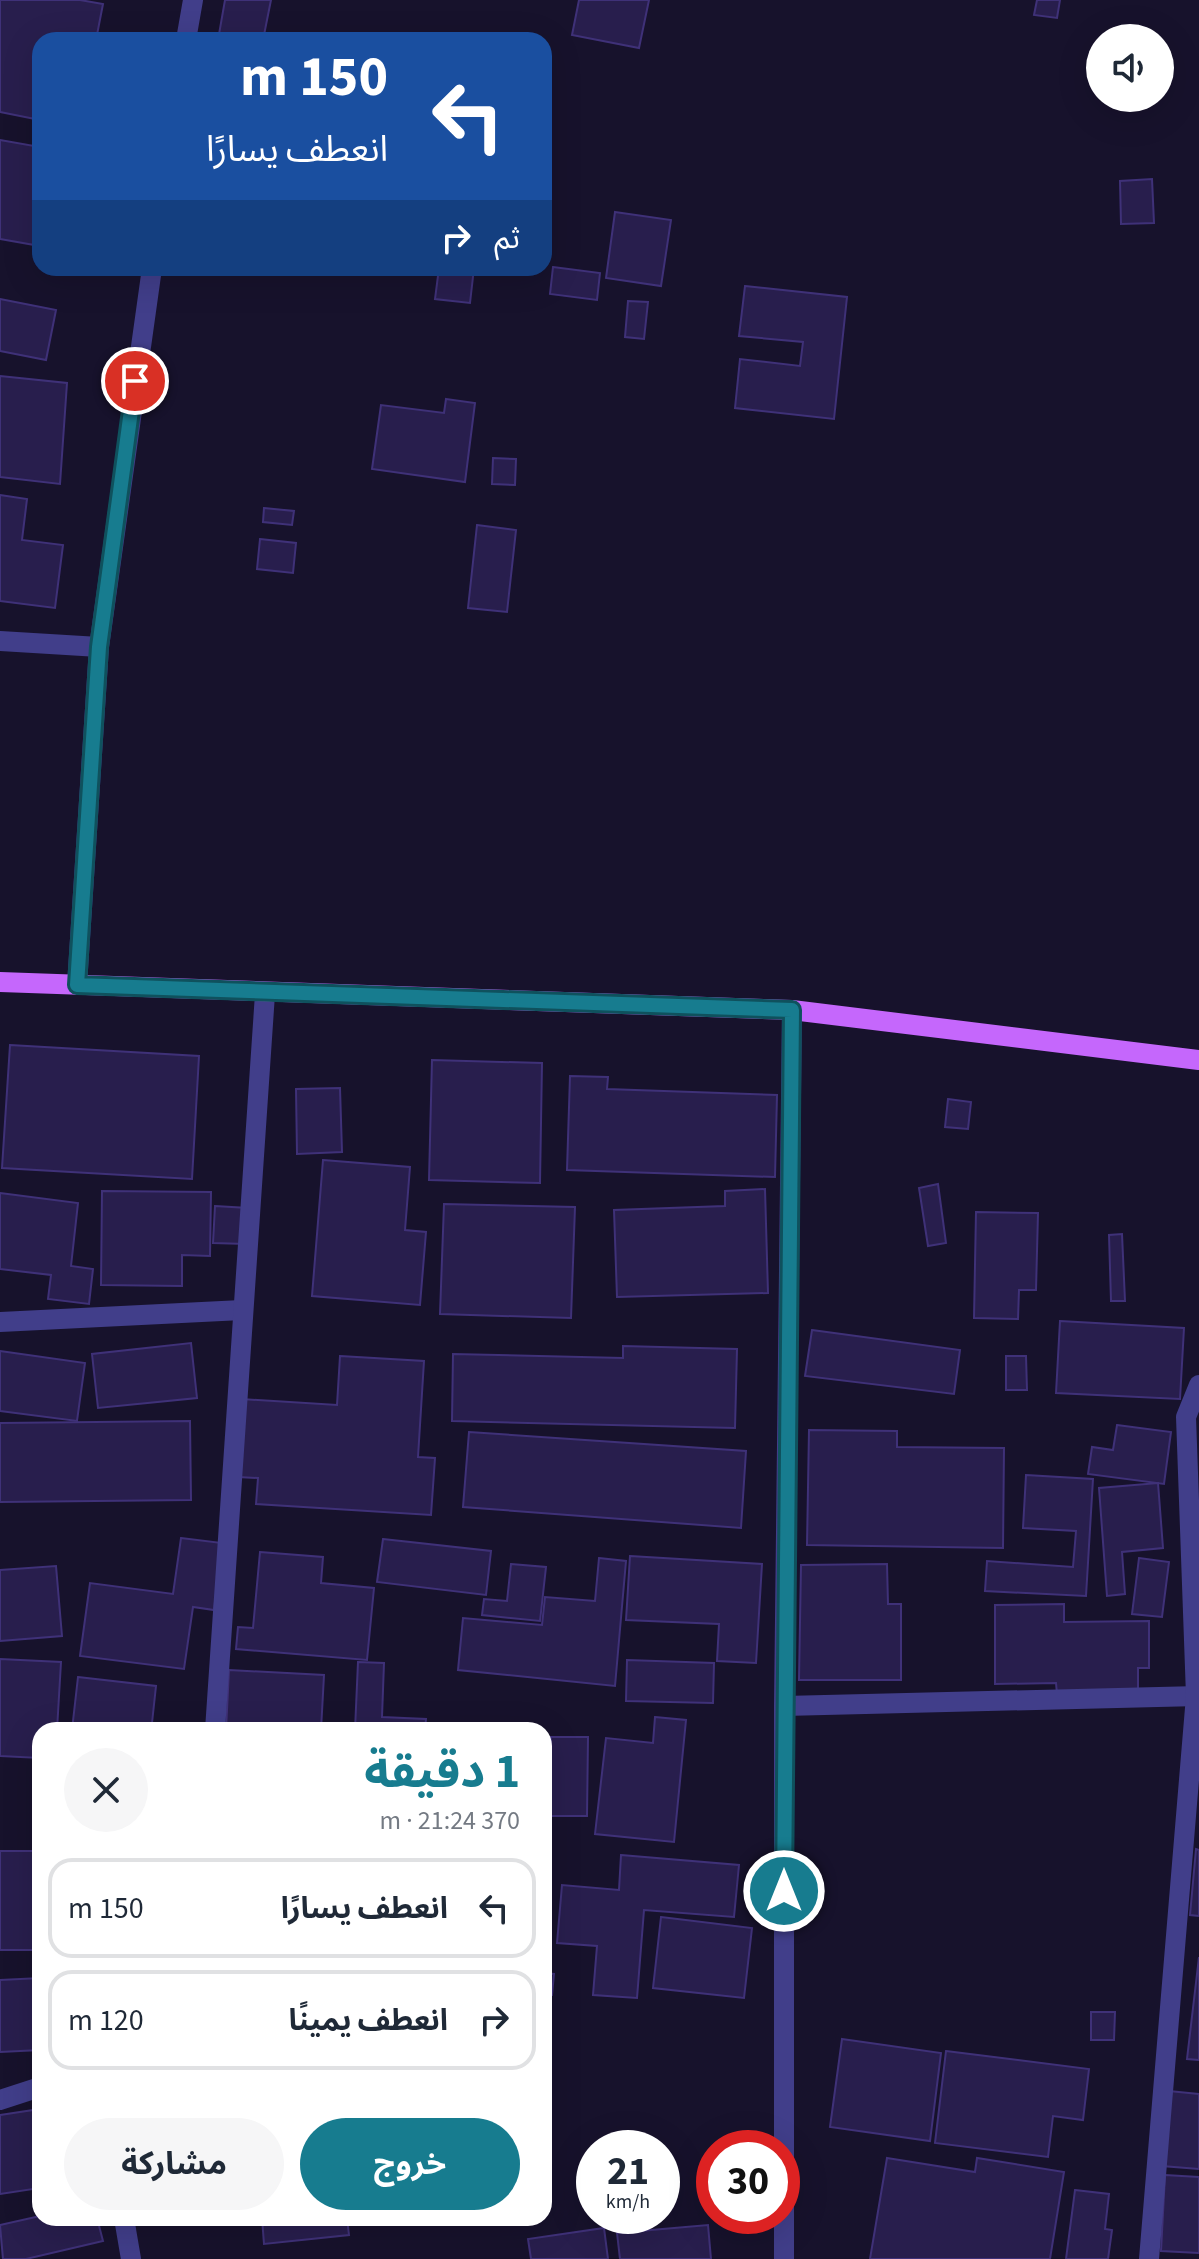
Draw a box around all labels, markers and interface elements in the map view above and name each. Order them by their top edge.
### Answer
map controls [1086,24,1174,112]
button: sound [1086,24,1174,112]
text: 150 m [240,38,388,117]
icon: left [416,64,520,168]
text: انعطف يسارًا [206,124,388,175]
icon: right [434,216,478,260]
text: ثم [494,217,520,260]
pin [101,347,169,415]
icon: arrive [113,359,157,403]
text: 1 دقيقة [364,1738,520,1806]
button: close [64,1748,148,1832]
text: 370 m · 21:24 [379,1802,520,1839]
position arrow [742,1849,826,1933]
icon: left [472,1886,516,1930]
text: 150 m [68,1887,144,1930]
text: انعطف يسارًا [281,1887,448,1930]
icon: right [472,1998,516,2042]
text: 120 m [68,1999,144,2042]
text: انعطف يمينًا [289,1999,448,2042]
button: مشاركة [64,2118,284,2210]
button: خروج [300,2118,520,2210]
speed limit sign: 30 [696,2130,800,2234]
text: 21 [607,2143,649,2200]
text: km/h [606,2188,650,2216]

